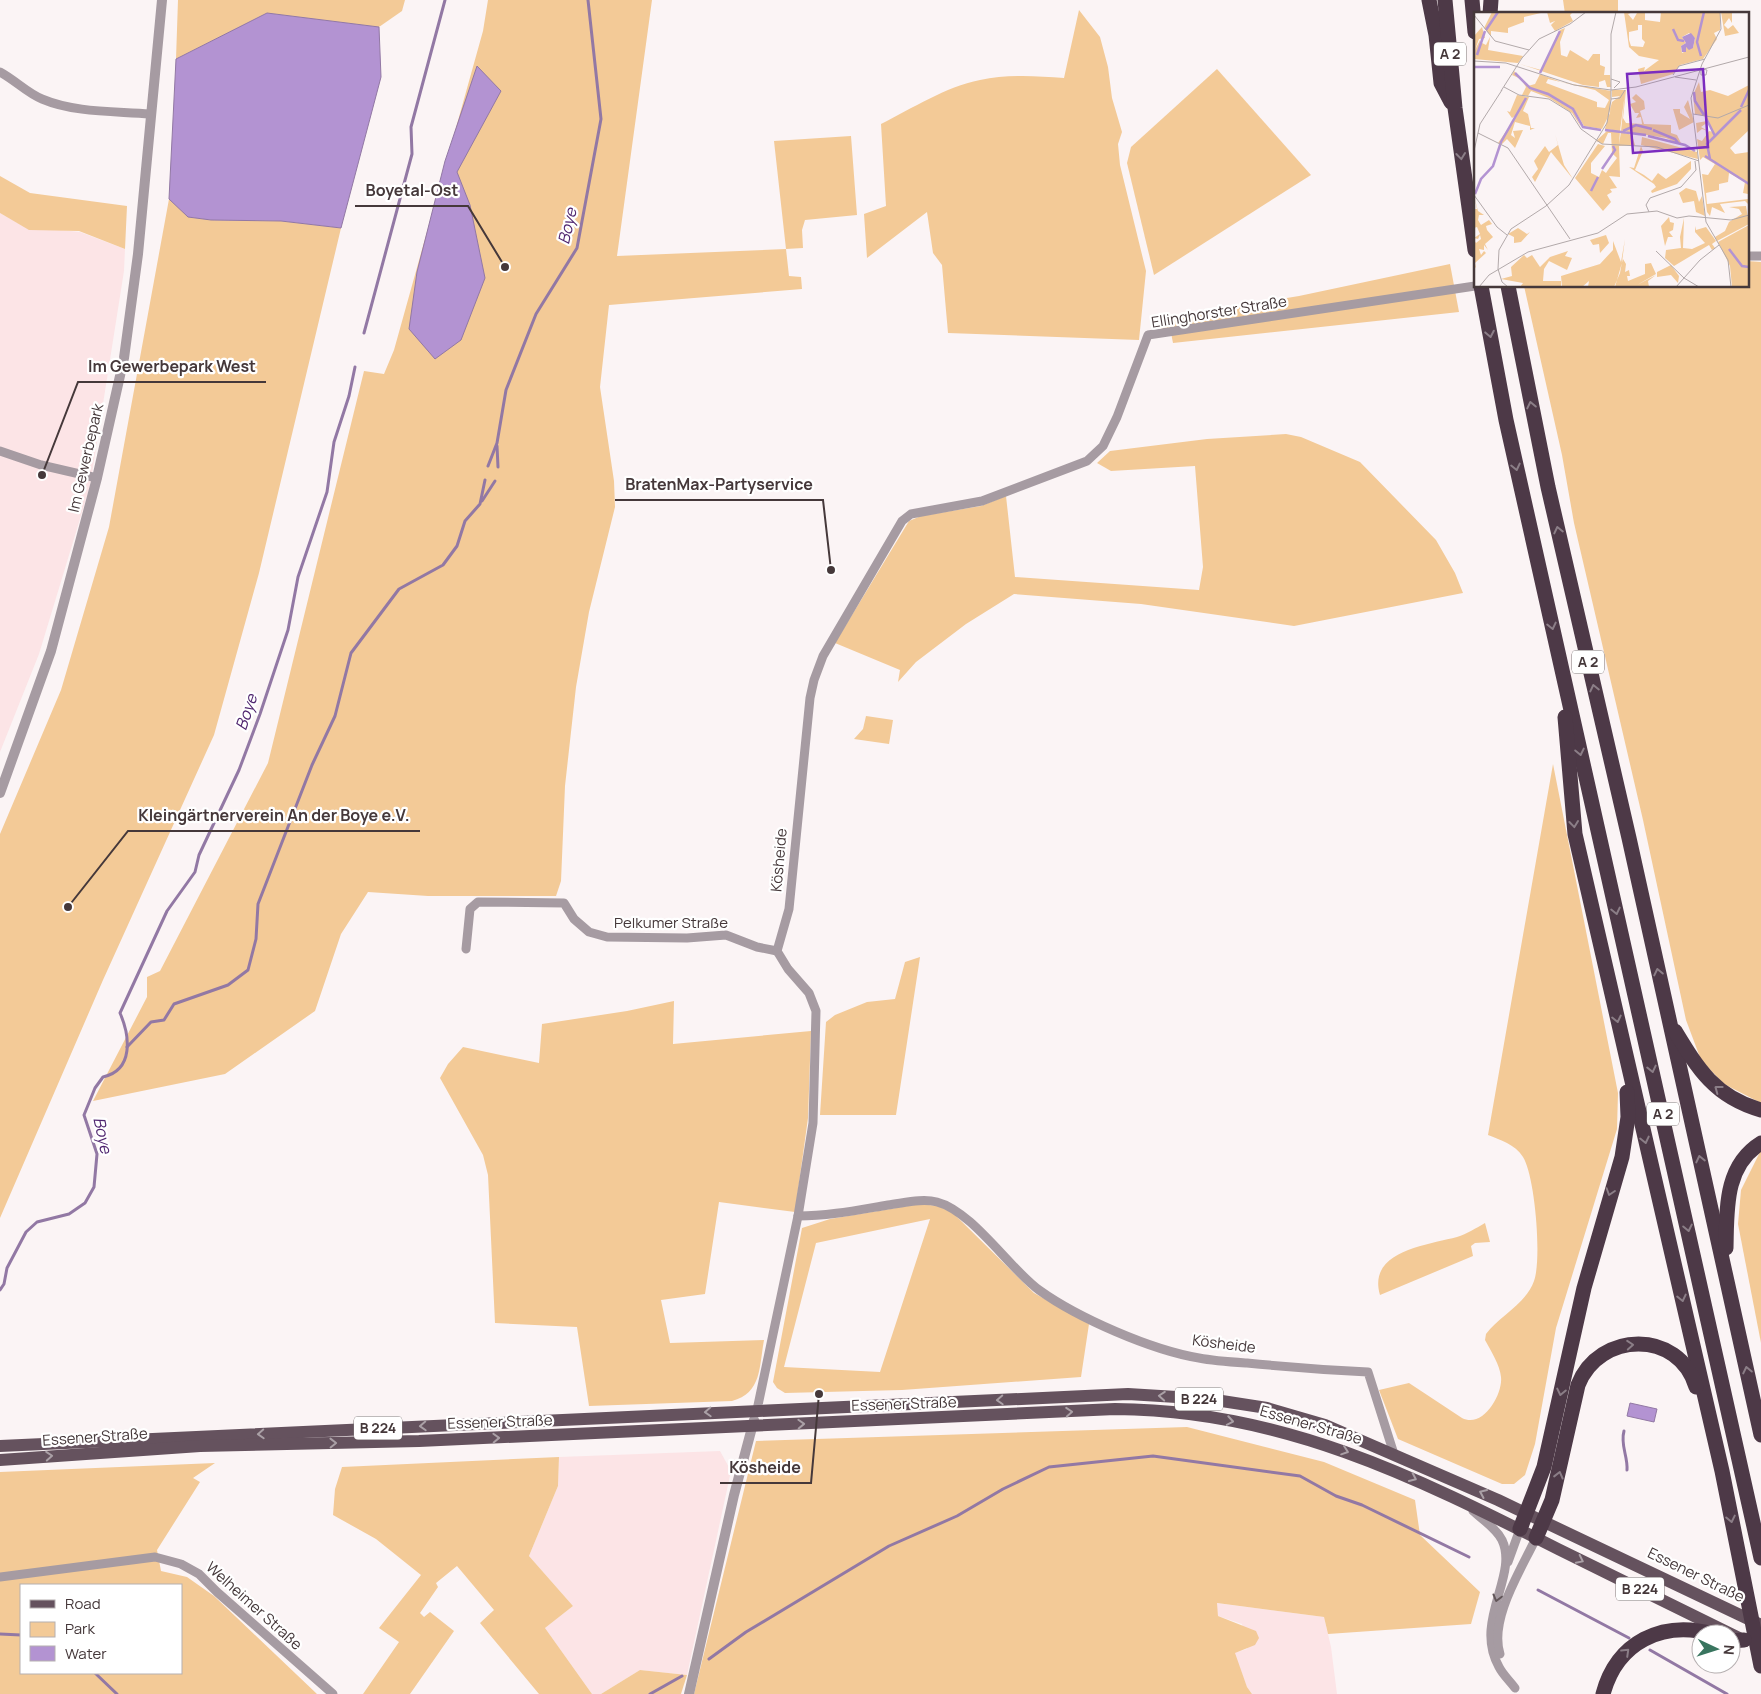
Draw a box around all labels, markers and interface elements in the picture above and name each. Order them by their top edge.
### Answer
inset map [1474,12,1748,288]
road number: A 2 [1434,42,1466,66]
one-way arrow [1455,153,1466,161]
callout: Boyetal-Ost [355,175,468,206]
text: Boyetal-Ost [366,179,458,201]
water label: Boye [552,204,582,246]
street label: Ellinghorster Straße [1150,290,1288,333]
one-way arrow [1484,330,1494,339]
callout: Im Gewerbepark West [78,351,266,382]
text: Im Gewerbepark West [88,355,256,377]
one-way arrow [1526,400,1537,409]
street label: Im Gewerbepark [63,401,108,514]
one-way arrow [1510,463,1521,472]
callout: BratenMax-Partyservice [615,469,823,500]
text: BratenMax-Partyservice [625,473,813,495]
one-way arrow [1553,525,1564,534]
one-way arrow [1546,621,1557,630]
road number: A 2 [1572,650,1604,674]
one-way arrow [1589,684,1600,693]
water label: Boye [230,690,263,733]
one-way arrow [1574,748,1585,757]
callout: Kleingärtnerverein An der Boye e.V. [128,800,420,831]
text: Kleingärtnerverein An der Boye e.V. [138,804,410,826]
one-way arrow [1568,820,1579,828]
street label: Kösheide [765,827,792,893]
one-way arrow [1610,907,1621,916]
street label: Pelkumer Straße [614,912,728,933]
one-way arrow [1653,968,1664,977]
one-way arrow [1611,1014,1622,1023]
one-way arrow [1646,1065,1657,1074]
one-way arrow [1715,1086,1724,1094]
road number: A 2 [1647,1102,1679,1126]
water label: Boye [88,1115,118,1157]
one-way arrow [1639,1135,1650,1144]
one-way arrow [1695,1154,1706,1163]
one-way arrow [1606,1187,1616,1196]
one-way arrow [1683,1223,1693,1232]
one-way arrow [1676,1294,1687,1303]
street label: Kösheide [1191,1329,1257,1358]
one-way arrow [1626,1339,1634,1350]
one-way arrow [1742,1366,1753,1375]
one-way arrow [1557,1387,1567,1396]
road number: B 224 [1175,1388,1223,1410]
street label: Essener Straße [851,1391,957,1416]
one-way arrow [1158,1391,1166,1402]
one-way arrow [996,1394,1004,1405]
street label: Essener Straße [1258,1400,1365,1449]
one-way arrow [704,1407,712,1417]
one-way arrow [1065,1407,1073,1418]
street label: Essener Straße [447,1409,553,1434]
one-way arrow [1226,1415,1235,1426]
road number: B 224 [354,1416,402,1440]
one-way arrow [798,1419,806,1430]
one-way arrow [419,1420,427,1431]
street label: Essener Straße [42,1422,148,1451]
one-way arrow [257,1428,265,1439]
one-way arrow [492,1433,500,1443]
one-way arrow [330,1438,338,1449]
one-way arrow [1341,1446,1349,1456]
one-way arrow [45,1451,53,1462]
callout: Kösheide [720,1452,811,1483]
text: Kösheide [729,1456,801,1478]
one-way arrow [1553,1470,1564,1479]
one-way arrow [1408,1472,1417,1483]
one-way arrow [1479,1489,1488,1500]
one-way arrow [1726,1515,1736,1524]
street label: Essener Straße [1644,1542,1748,1607]
one-way arrow [1574,1553,1583,1563]
street label: Welheimer Straße [202,1557,307,1655]
road number: B 224 [1616,1578,1664,1600]
legend [20,1584,182,1674]
text: Road [65,1593,101,1614]
one-way arrow [1492,1593,1502,1601]
text: Park [65,1618,95,1639]
north arrow [1691,1624,1741,1674]
text: Water [65,1643,107,1664]
text: N [1720,1644,1739,1656]
one-way arrow [1620,1649,1629,1658]

